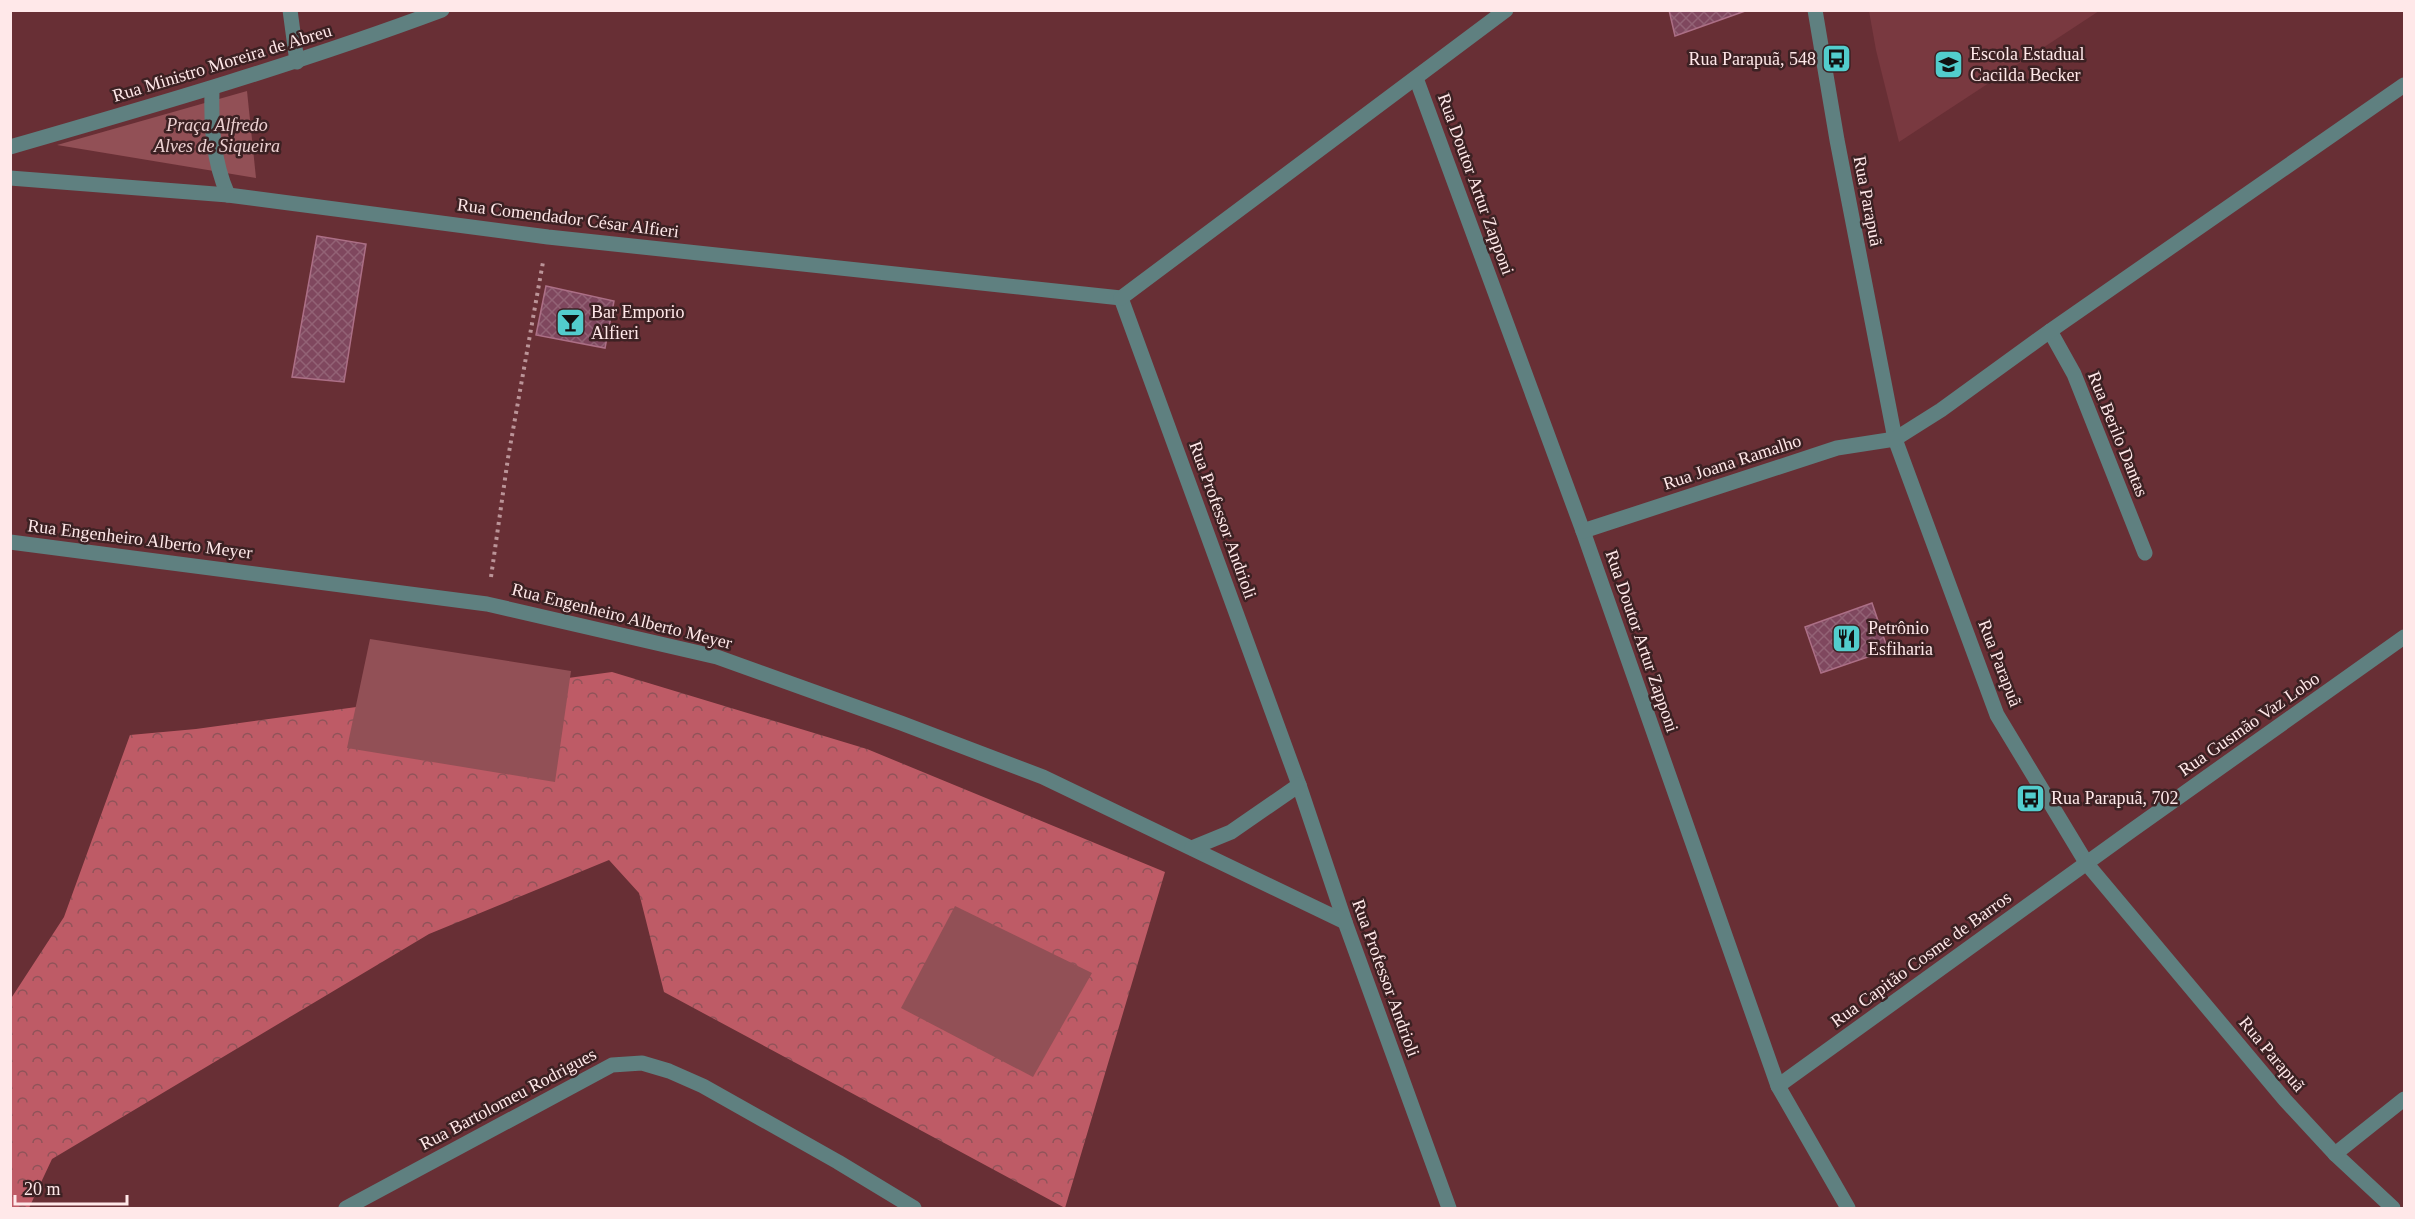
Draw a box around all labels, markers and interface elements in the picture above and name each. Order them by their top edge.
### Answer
street label: Rua Ministro Moreira de Abreu [110,20,334,106]
bus stop icon: Rua Parapuã, 548 [1821,43,1853,75]
place label: Escola Estadual Cacilda Becker [1970,44,2084,85]
school or university icon: Escola Estadual Cacilda Becker [1933,48,1965,80]
place label: Rua Parapuã, 548 [1689,49,1816,69]
street label: Rua Doutor Artur Zapponi [1434,91,1518,277]
park label: Praça Alfredo Alves de Siqueira [153,115,280,156]
street label: Rua Parapuã [1849,154,1887,248]
street label: Rua Comendador César Alfieri [456,194,680,242]
place label: Bar Emporio Alfieri [591,302,684,343]
bar icon: Bar Emporio Alfieri [554,306,586,338]
street label: Rua Berilo Dantas [2084,369,2152,499]
street label: Rua Joana Ramalho [1660,430,1804,494]
street label: Rua Professor Andrioli [1185,439,1261,601]
street label: Rua Engenheiro Alberto Meyer [26,515,254,563]
street label: Rua Doutor Artur Zapponi [1601,547,1683,735]
street label: Rua Engenheiro Alberto Meyer [510,579,734,653]
street label: Rua Parapuã [1974,617,2026,709]
place label: Petrônio Esfiharia [1868,618,1933,659]
restaurant icon: Petrônio Esfiharia [1831,622,1863,654]
street label: Rua Gusmão Vaz Lobo [2175,668,2323,780]
bus stop icon: Rua Parapuã, 702 [2014,782,2046,814]
place label: Rua Parapuã, 702 [2051,788,2178,808]
street label: Rua Capitão Cosme de Barros [1827,887,2015,1031]
street label: Rua Professor Andrioli [1348,897,1424,1059]
street label: Rua Parapuã [2235,1013,2309,1095]
street label: Rua Bartolomeu Rodrigues [416,1044,600,1154]
scale bar [15,1168,128,1206]
text: 20 m [24,1179,61,1199]

